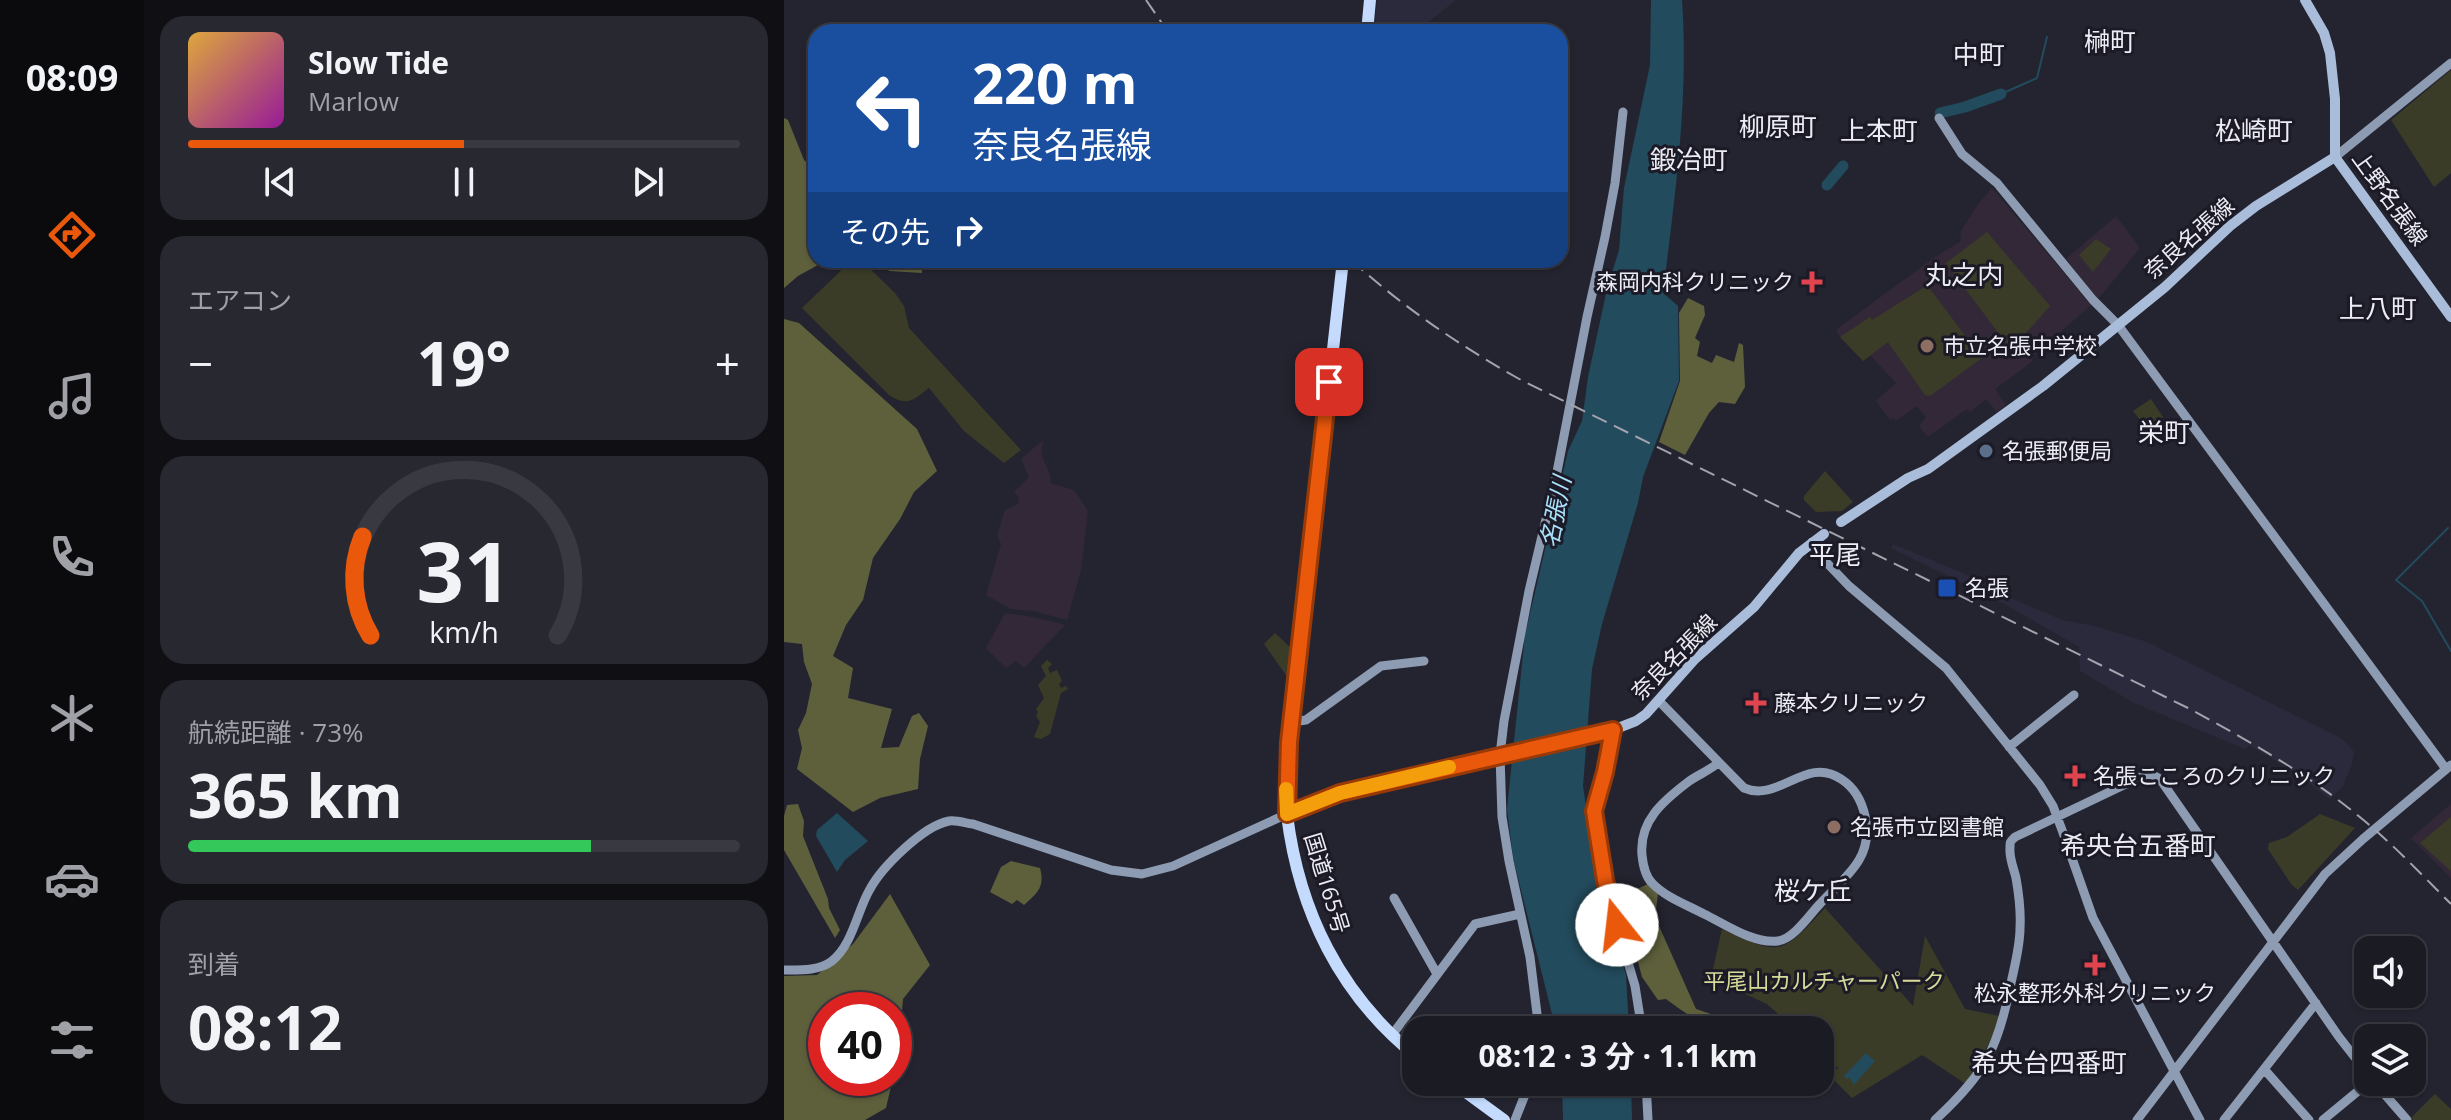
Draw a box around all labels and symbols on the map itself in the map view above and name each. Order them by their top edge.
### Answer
district label: 榊町 [2084,23,2136,59]
district label: 中町 [1953,36,2005,72]
district label: 柳原町 [1739,108,1817,144]
district label: 上本町 [1840,112,1918,148]
district label: 松崎町 [2215,112,2293,148]
district label: 鍛冶町 [1650,141,1728,177]
street label: 上野名張線 [2346,144,2435,251]
street label: 奈良名張線 [2137,190,2240,285]
district label: 丸之内 [1925,256,2003,292]
place label: 森岡内科クリニック [1596,266,1794,296]
marker: 森岡内科クリニック [1801,271,1823,293]
district label: 上八町 [2339,290,2417,326]
place label: 市立名張中学校 [1943,330,2097,360]
marker: 市立名張中学校 [1918,337,1936,355]
pin [1295,348,1363,416]
district label: 栄町 [2138,414,2190,450]
place label: 名張郵便局 [2002,435,2112,465]
marker: 名張郵便局 [1977,442,1995,460]
water label: 名張川 [1531,470,1578,550]
district label: 平尾 [1809,536,1861,572]
place label: 名張 [1965,572,2009,602]
marker: 名張 [1936,577,1958,599]
street label: 奈良名張線 [1624,607,1723,706]
place label: 藤本クリニック [1774,687,1928,717]
marker: 藤本クリニック [1745,692,1767,714]
place label: 名張こころのクリニック [2093,760,2335,790]
marker: 名張こころのクリニック [2064,765,2086,787]
place label: 名張市立図書館 [1850,811,2004,841]
marker: 名張市立図書館 [1825,818,1843,836]
district label: 希央台五番町 [2060,827,2216,863]
street label: 国道165号 [1298,829,1357,937]
district label: 桜ケ丘 [1774,872,1852,908]
position arrow [1575,883,1659,967]
marker: 松永整形外科クリニック [2084,954,2106,976]
park label: 平尾山カルチャーパーク [1703,965,1945,995]
place label: 松永整形外科クリニック [1974,977,2216,1007]
speed limit sign: 40 [808,992,912,1096]
district label: 希央台四番町 [1971,1044,2127,1080]

